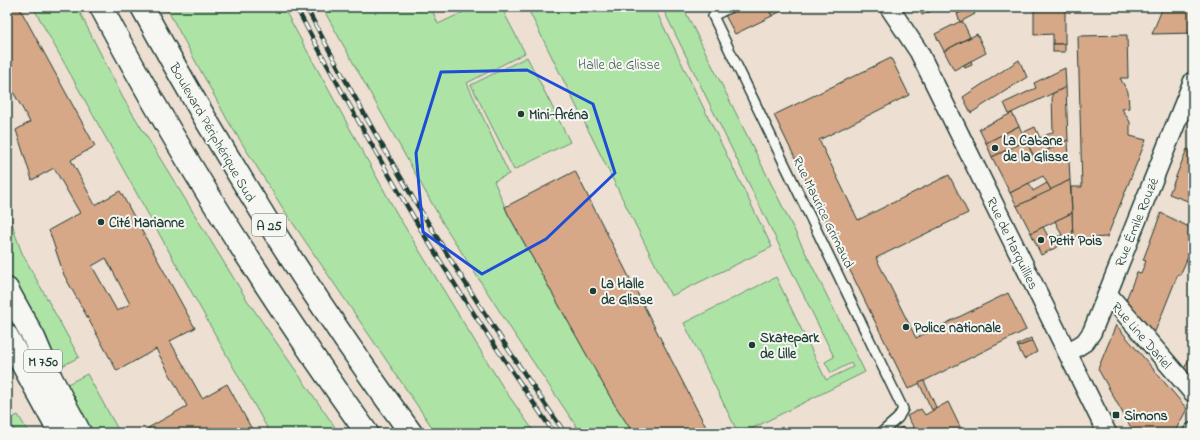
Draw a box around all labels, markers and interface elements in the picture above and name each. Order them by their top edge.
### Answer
park label: Halle de Glisse [578,55,661,76]
street label: Boulevard Périphérique Sud [163,58,260,206]
place label: Mini-Aréna [529,105,589,126]
marker: Mini-Aréna [516,109,526,119]
place label: La Cabane de la Glisse [1003,131,1069,168]
marker: La Cabane de la Glisse [990,143,1000,153]
street label: Rue Maurice Grimaud [786,153,859,272]
street label: Rue Émile Rouzé [1110,174,1165,270]
street label: Rue de Marquillies [980,194,1043,293]
place label: Cité Marianne [109,213,185,234]
road number: A 25 [252,214,286,236]
marker: Cité Marianne [96,217,106,227]
place label: Petit Pois [1049,231,1102,252]
marker: Petit Pois [1036,235,1046,245]
place label: La Halle de Glisse [601,274,654,311]
marker: La Halle de Glisse [588,286,598,296]
street label: Rue Line Dariel [1106,298,1176,374]
place label: Police nationale [914,318,1002,339]
marker: Police nationale [901,322,911,332]
place label: Skatepark de Lille [760,328,820,365]
marker: Skatepark de Lille [747,340,757,350]
road number: M 750 [24,350,62,372]
place label: Simons [1124,406,1168,427]
marker: Simons [1111,410,1121,420]

